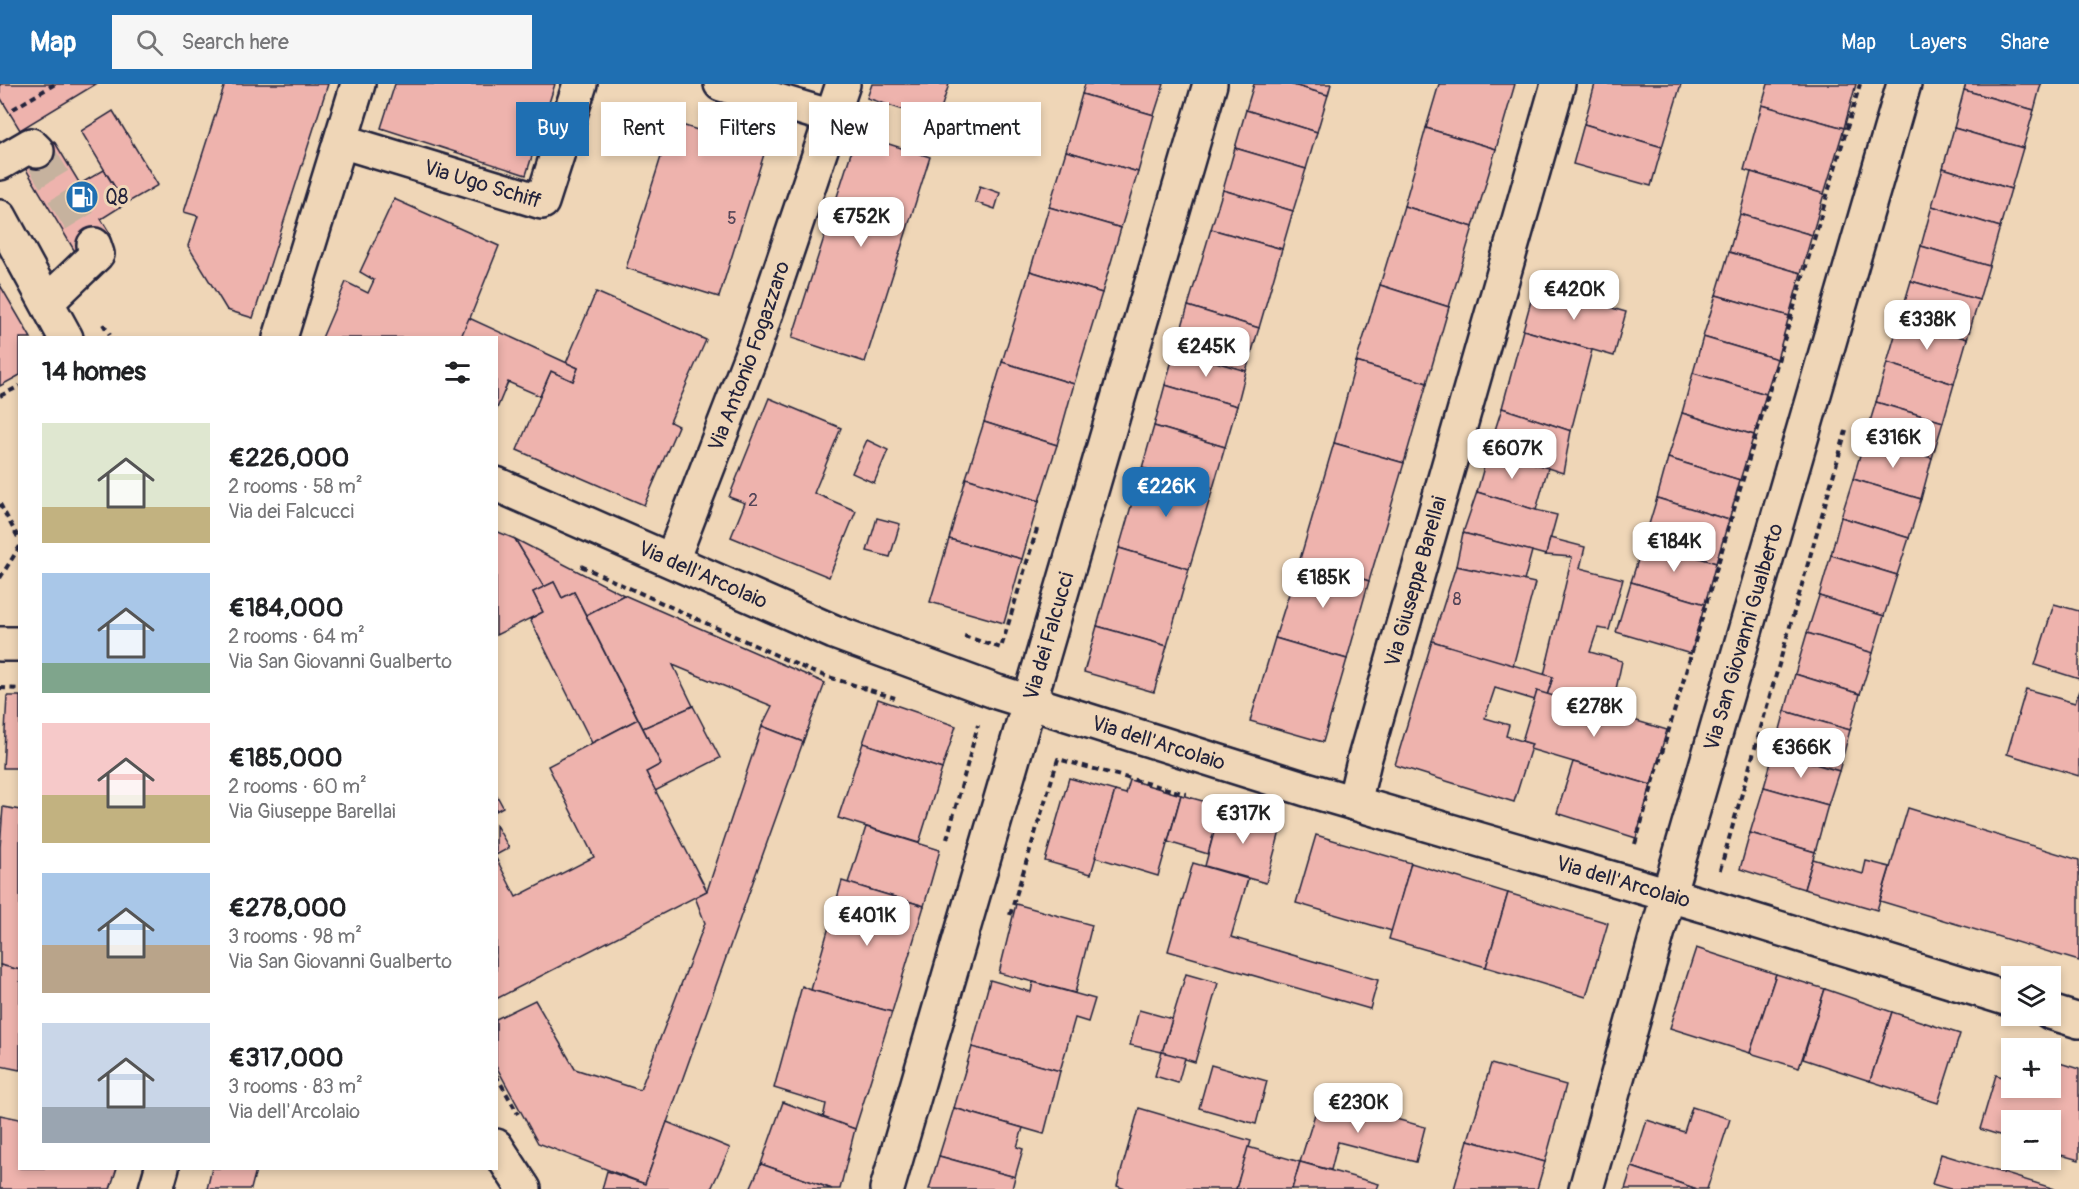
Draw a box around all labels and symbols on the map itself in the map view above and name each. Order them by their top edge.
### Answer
street label: Via Ugo Schiff [421,153,545,215]
fuel station icon: Q8 [64,179,100,215]
place label: Q8 [105,184,128,211]
pin: €752K [819,197,903,248]
house number: 5 [727,207,737,230]
street label: Via Antonio Fogazzaro [702,258,796,455]
pin: €420K [1532,270,1616,321]
pin: €338K [1885,300,1969,351]
pin: €245K [1164,327,1248,378]
pin: €316K [1851,418,1935,469]
pin: €607K [1470,429,1554,480]
pin: €226K [1124,467,1208,518]
house number: 2 [748,489,758,512]
street label: Via Giuseppe Barellai [1378,493,1453,670]
street label: Via San Giovanni Gualberto [1698,520,1789,754]
pin: €184K [1632,522,1716,573]
street label: Via dell'Arcolaio [634,534,772,615]
pin: €185K [1281,558,1365,609]
street label: Via dei Falcucci [1017,569,1080,703]
house number: 8 [1452,588,1462,611]
pin: €278K [1552,687,1636,738]
street label: Via dell'Arcolaio [1088,709,1229,776]
pin: €366K [1759,728,1843,779]
pin: €317K [1201,794,1285,845]
street label: Via dell'Arcolaio [1553,849,1694,914]
pin: €401K [825,896,909,947]
pin: €230K [1316,1083,1400,1134]

